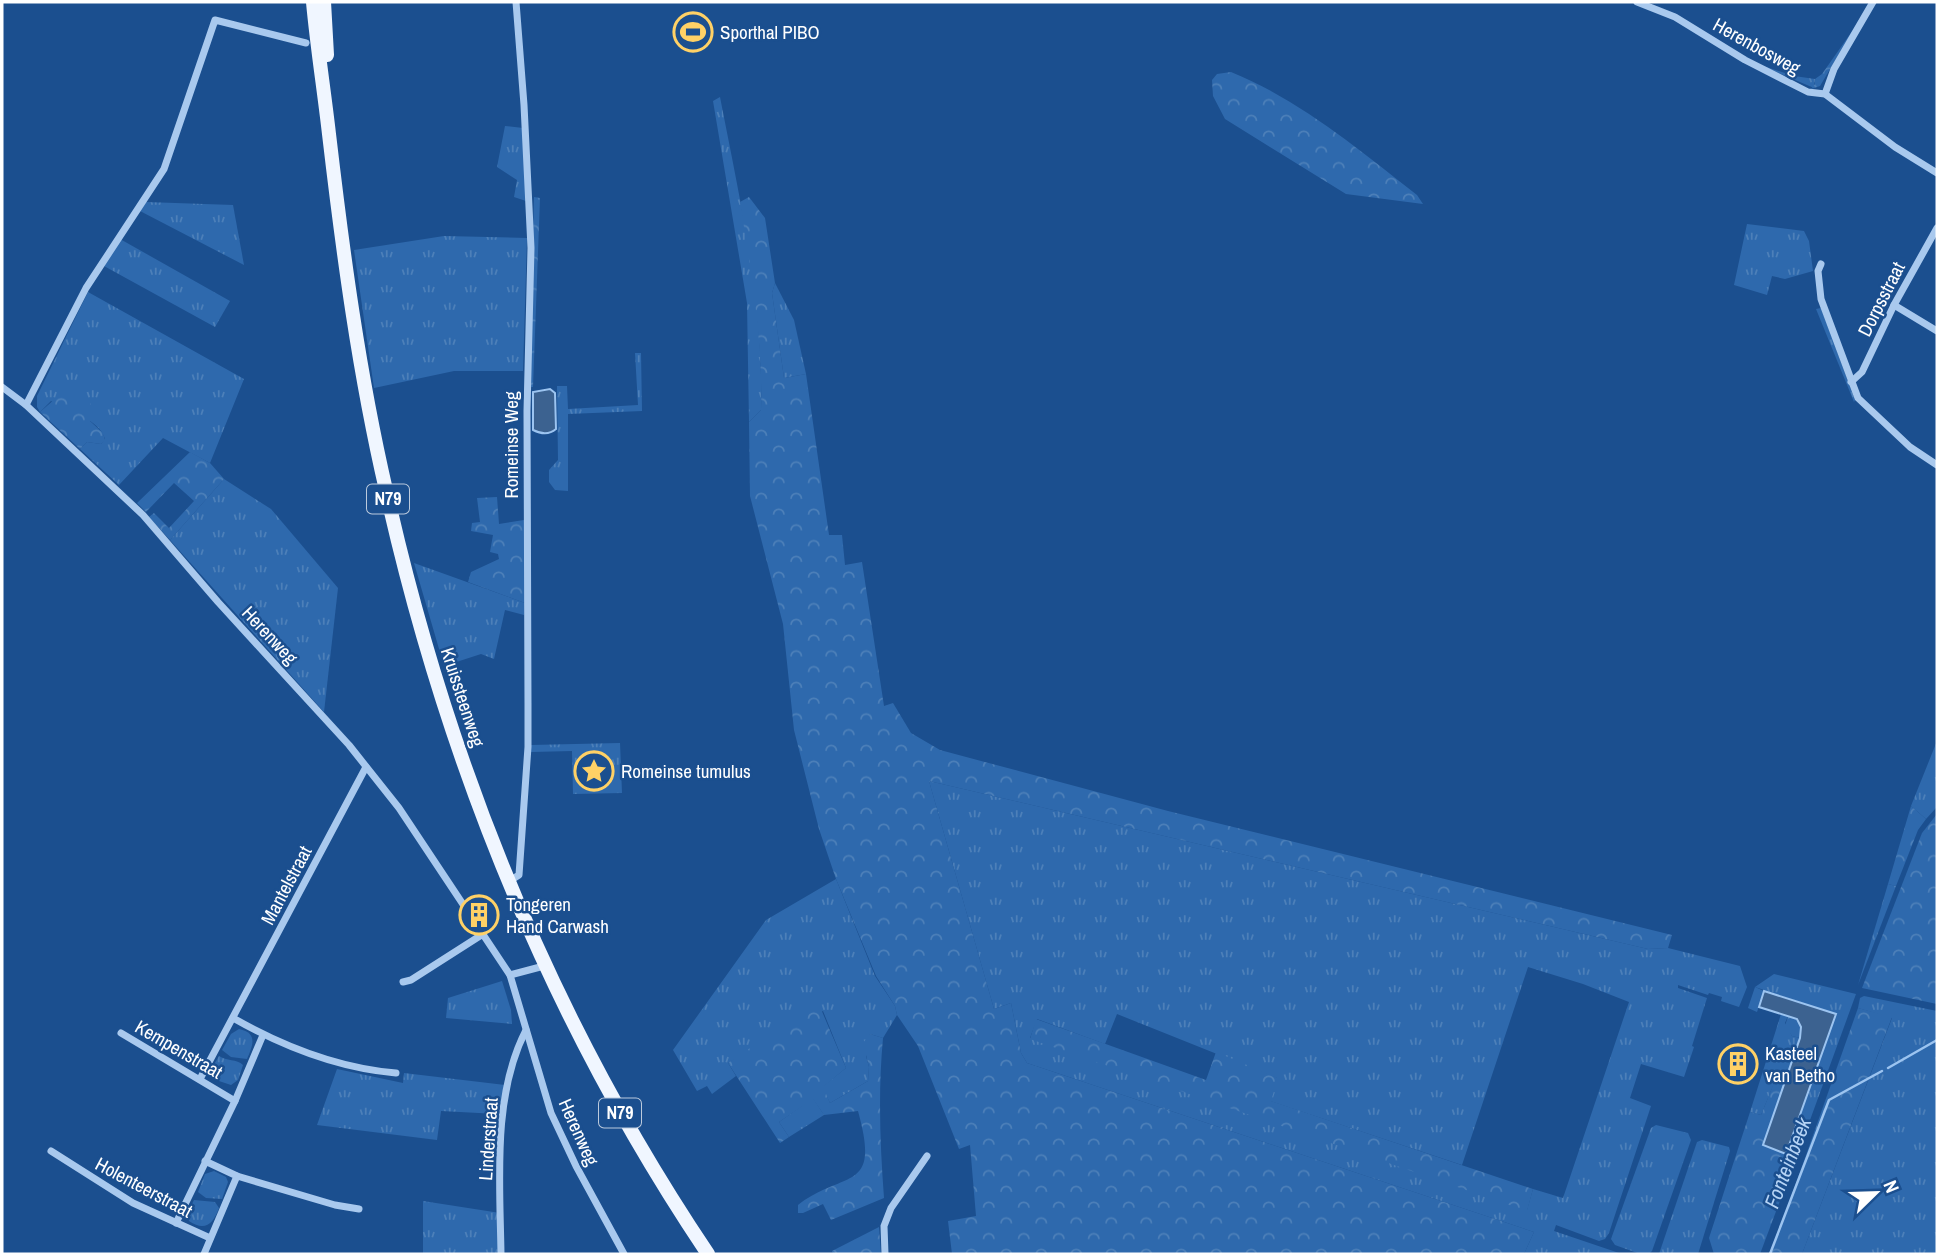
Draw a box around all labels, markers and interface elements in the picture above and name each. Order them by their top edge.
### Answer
sports icon: Sporthal PIBO [672,11,714,53]
street label: Herenbosweg [1709,11,1806,81]
place label: Sporthal PIBO [720,19,820,45]
street label: Dorpsstraat [1851,257,1911,341]
street label: Romeinse Weg [498,391,524,499]
road number: N79 [367,485,409,514]
street label: Herenweg [236,600,304,670]
street label: Kruissteenweg [435,644,491,750]
place icon: Romeinse tumulus [573,750,615,792]
place label: Romeinse tumulus [621,758,751,784]
street label: Mantelstraat [254,840,318,929]
place label: Tongeren Hand Carwash [506,891,609,939]
building icon: Tongeren Hand Carwash [458,894,500,936]
street label: Kempenstraat [130,1013,228,1085]
place label: Kasteel van Betho [1765,1040,1835,1088]
building icon: Kasteel van Betho [1717,1043,1759,1085]
street label: Herenweg [553,1094,605,1170]
street label: Linderstraat [472,1096,504,1181]
road number: N79 [599,1098,641,1128]
water label: Fonteinbeek [1757,1112,1819,1212]
street label: Holenteerstraat [91,1151,198,1224]
north arrow [1841,1158,1911,1228]
text: N [1877,1176,1906,1197]

